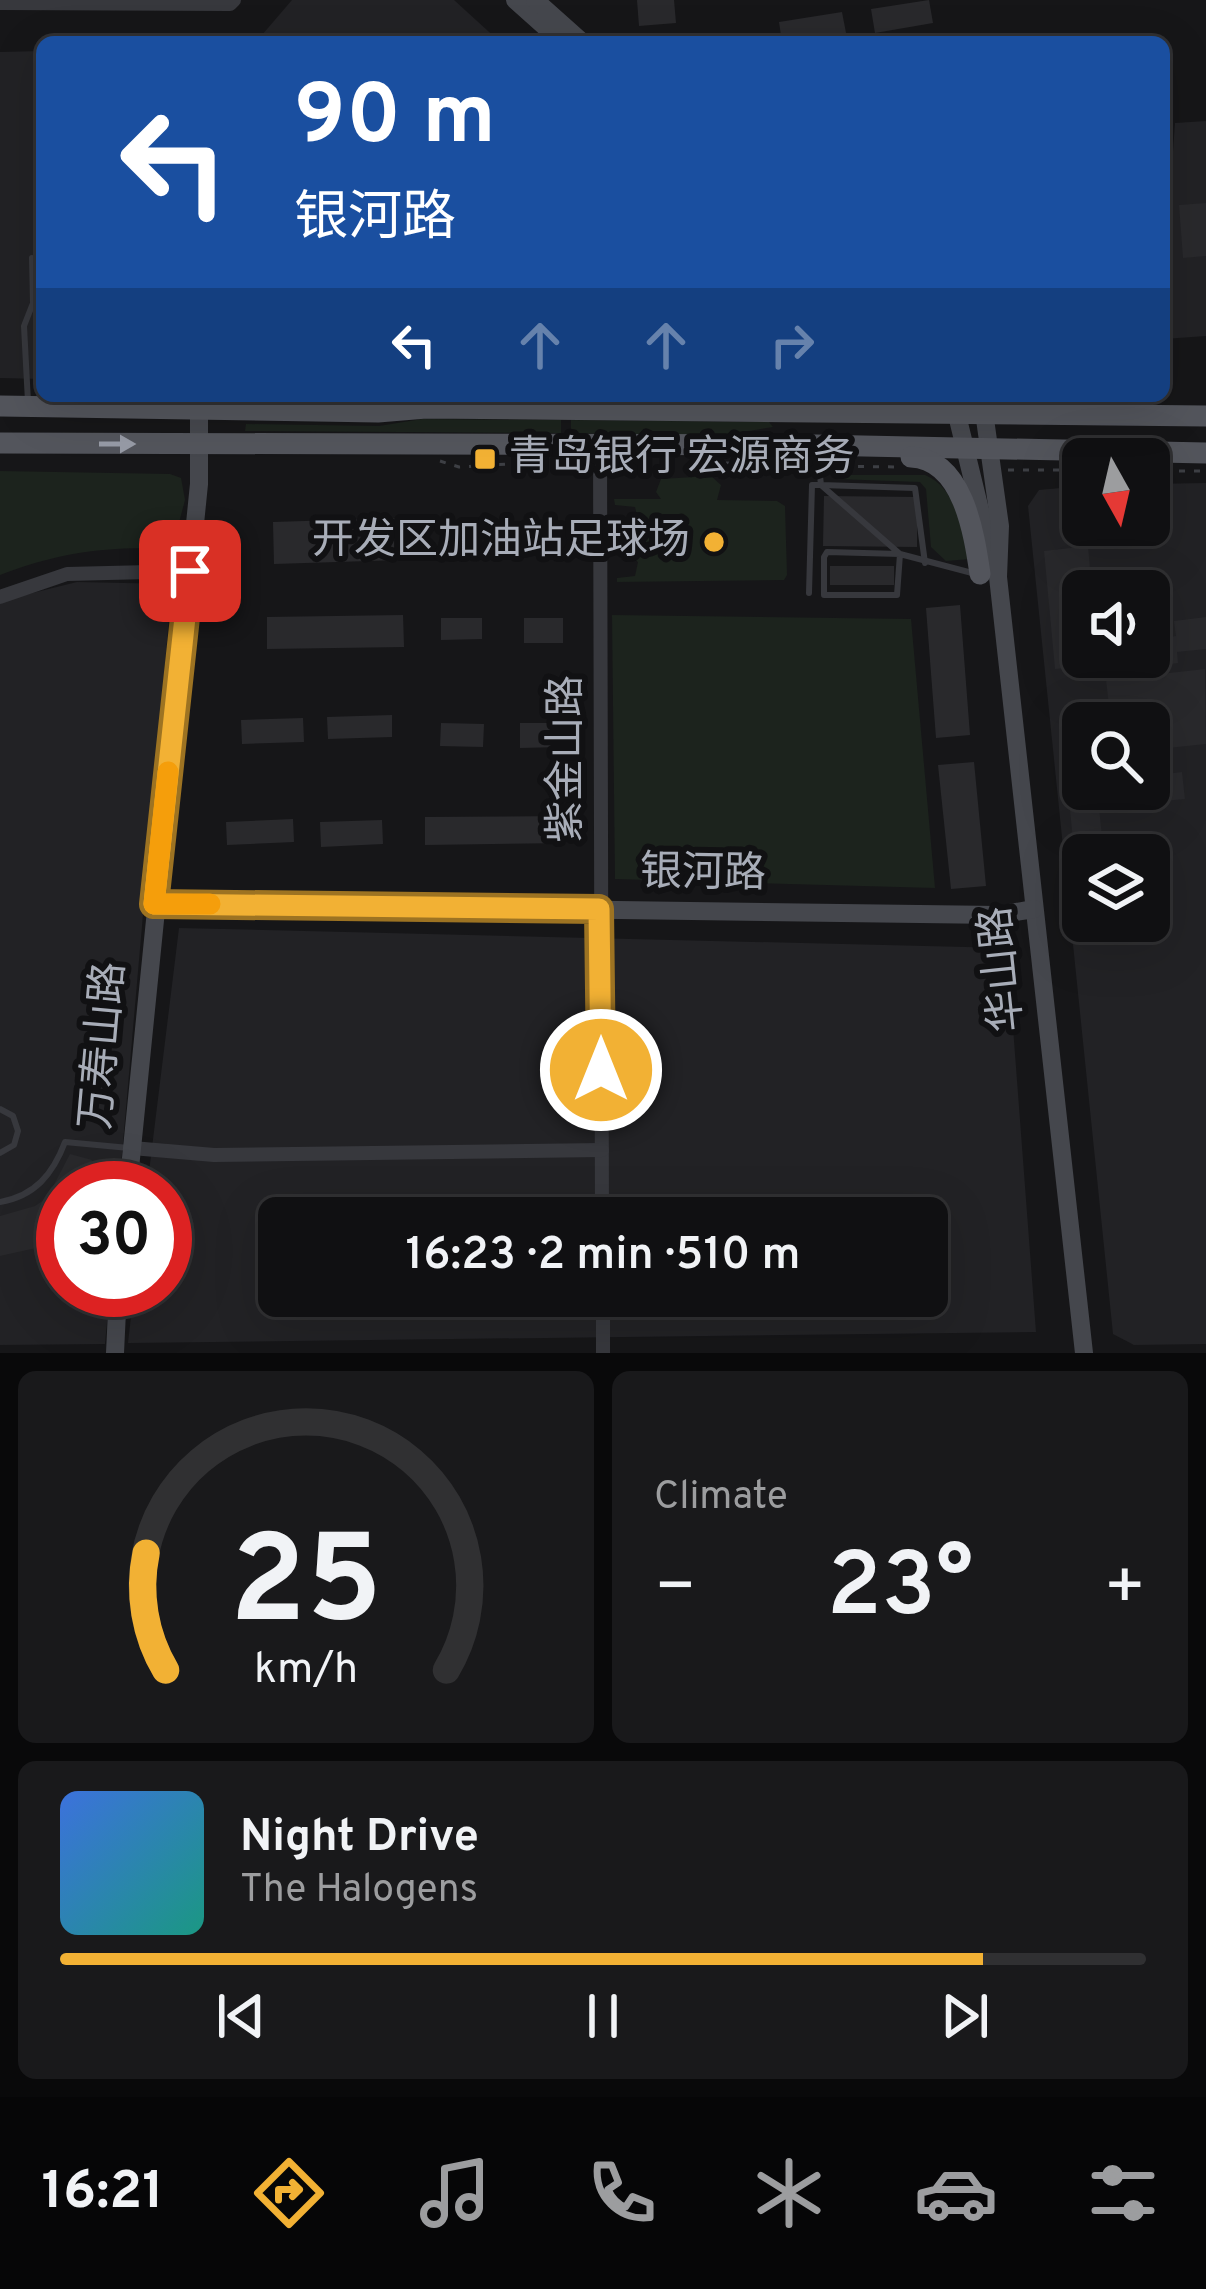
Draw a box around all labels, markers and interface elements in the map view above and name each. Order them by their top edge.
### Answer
text: 90 m [294,67,496,173]
icon: left [96,84,252,240]
text: 银河路 [294,186,456,255]
icon: left [381,312,447,378]
icon: ahead [507,312,573,378]
icon: ahead [633,312,699,378]
icon: right [759,312,825,378]
place label: 青岛银行 宏源商务 [509,433,855,486]
one-way arrow [99,434,137,454]
north arrow [1062,438,1170,546]
map controls [1062,438,1170,942]
marker: 青岛银行 宏源商务 [472,446,498,472]
place label: 开发区加油站足球场 [312,516,690,569]
pin [139,520,241,622]
marker: 开发区加油站足球场 [701,529,727,555]
icon: arrive [157,538,223,604]
button: sound [1062,570,1170,678]
street label: 紫金山路 [542,675,595,843]
button: search [1062,702,1170,810]
button: layers [1062,834,1170,942]
street label: 银河路 [640,847,766,903]
street label: 华山路 [971,904,1037,1034]
street label: 万寿山路 [71,960,139,1132]
position arrow [538,1007,664,1133]
speed limit sign: 30 [36,1161,192,1317]
text: 16:23 · 2 min · 510 m [406,1228,800,1285]
text: Climate [654,1474,788,1523]
text: 25 [230,1509,382,1667]
text: 23° [827,1534,973,1647]
text: − [654,1549,697,1632]
text: + [1103,1549,1146,1632]
text: km/h [254,1644,358,1698]
text: Night Drive [240,1810,479,1867]
text: The Halogens [240,1867,478,1916]
icon: previous [208,1983,274,2049]
icon: pause [570,1983,636,2049]
icon: next [932,1983,998,2049]
icon: directions [247,2151,331,2235]
icon: music [413,2151,497,2235]
icon: phone [580,2151,664,2235]
icon: climate [747,2151,831,2235]
icon: car [914,2151,998,2235]
icon: filters [1081,2151,1165,2235]
text: 16:21 [41,2159,164,2228]

